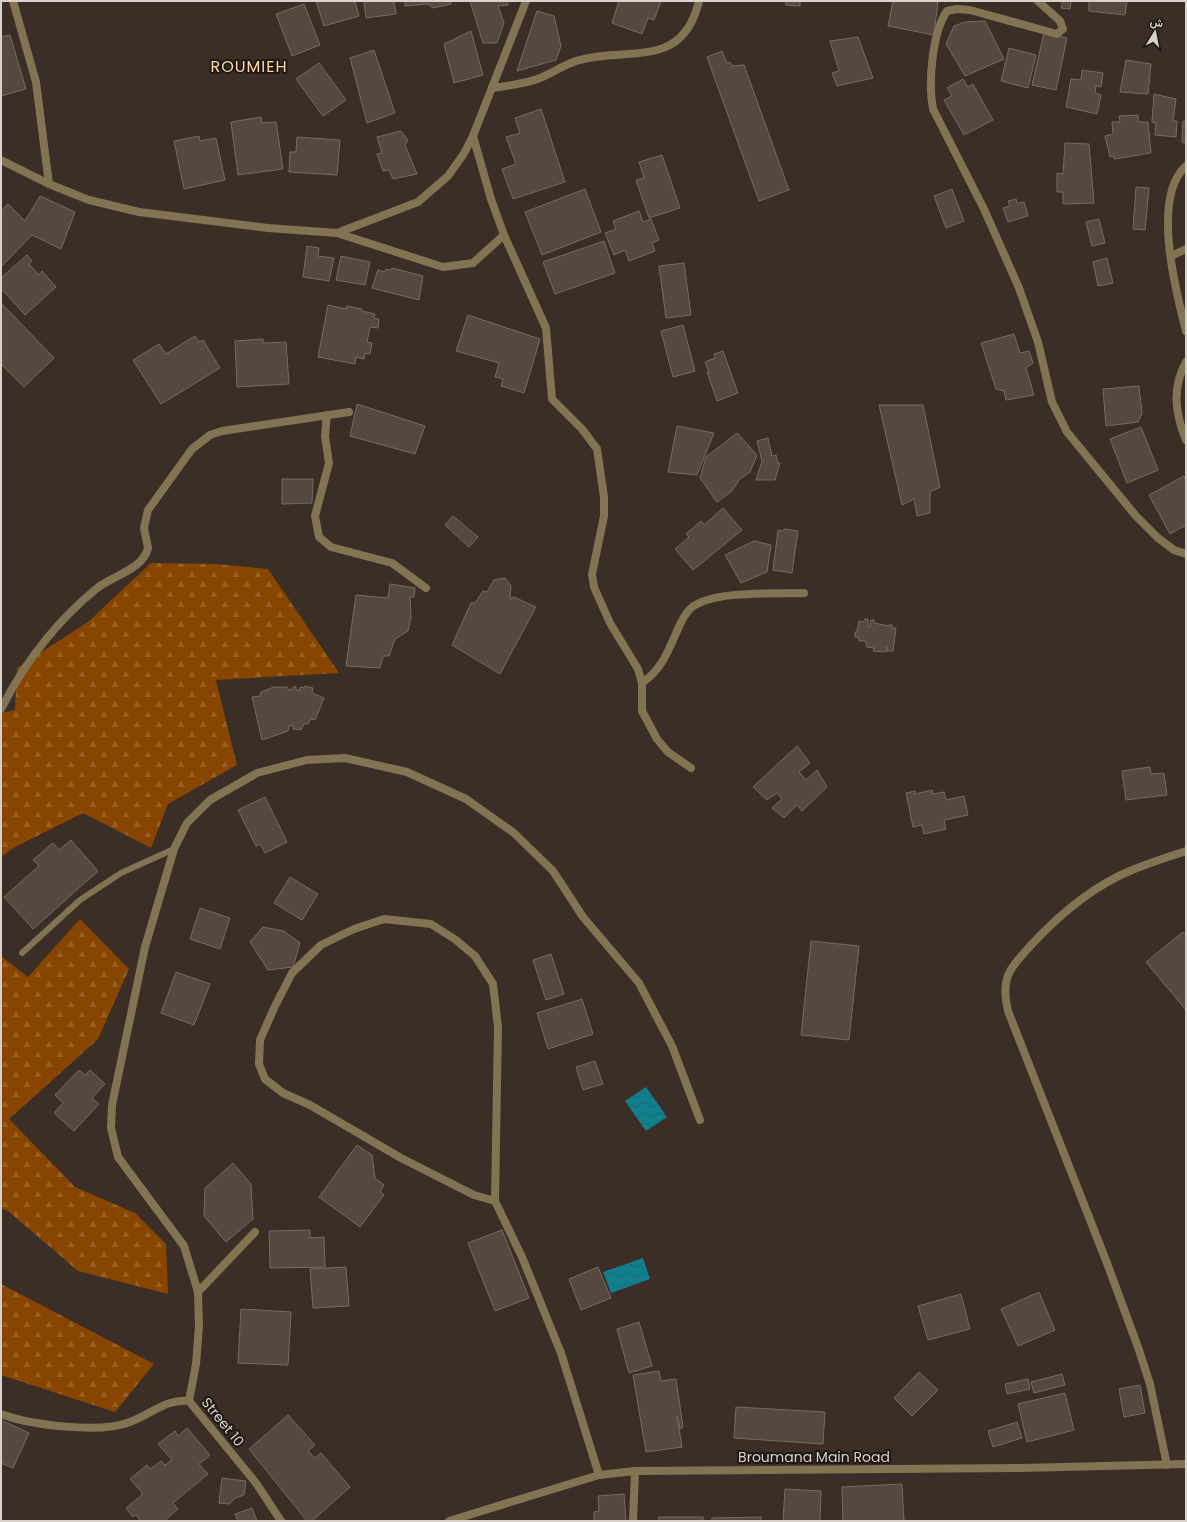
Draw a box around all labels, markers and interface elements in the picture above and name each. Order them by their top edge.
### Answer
north arrow [1135,12,1175,52]
text: ش [1149,13,1165,31]
district label: ROUMIEH [210,55,288,78]
street label: Street 10 [197,1393,249,1451]
street label: Broumana Main Road [738,1447,890,1467]

